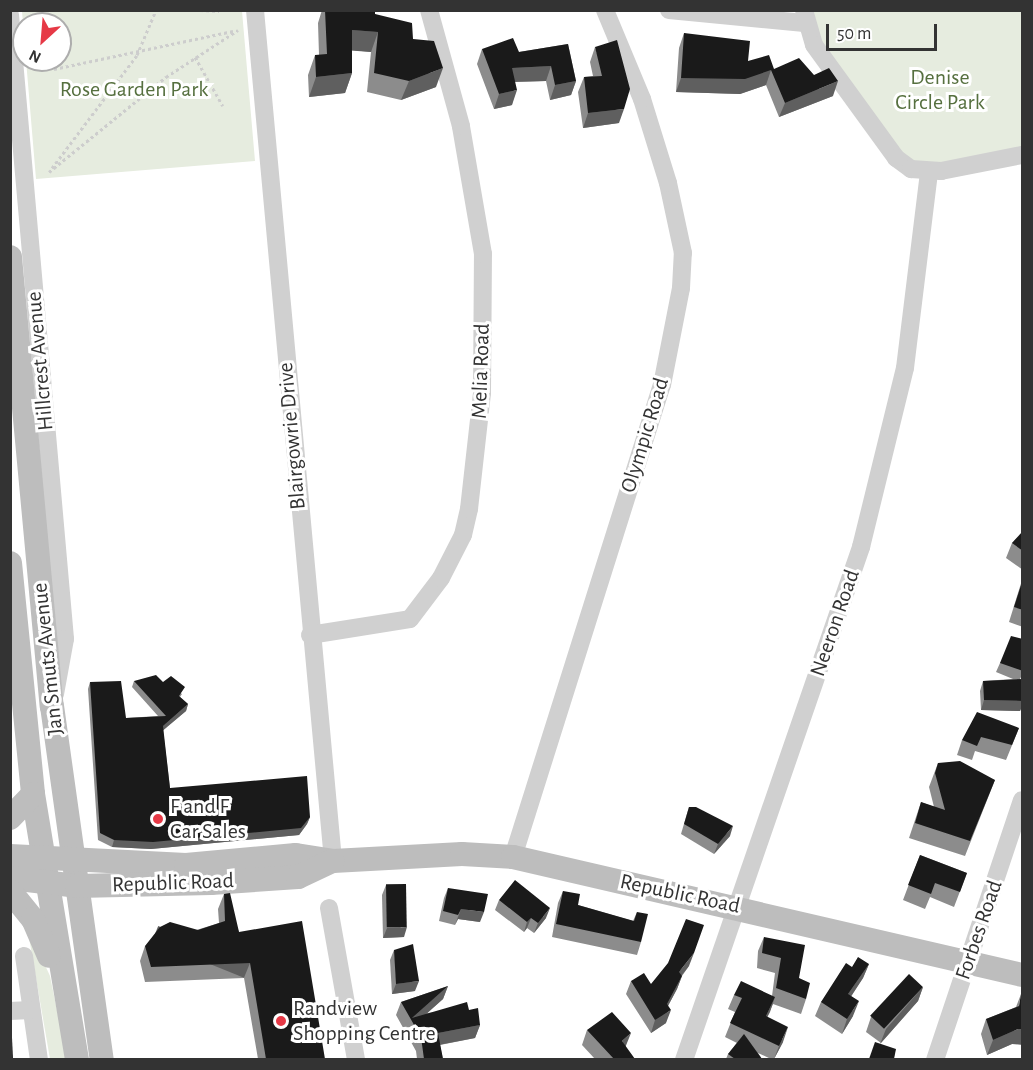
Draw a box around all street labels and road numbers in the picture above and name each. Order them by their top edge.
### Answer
street label: Hillcrest Avenue [21,290,59,432]
street label: Melia Road [466,323,496,419]
street label: Blairgowrie Drive [272,361,312,511]
street label: Olympic Road [615,374,675,496]
street label: Neeron Road [804,566,866,680]
street label: Jan Smuts Avenue [27,581,69,737]
street label: Republic Road [112,868,234,898]
street label: Republic Road [618,868,742,920]
street label: Forbes Road [950,877,1008,983]

